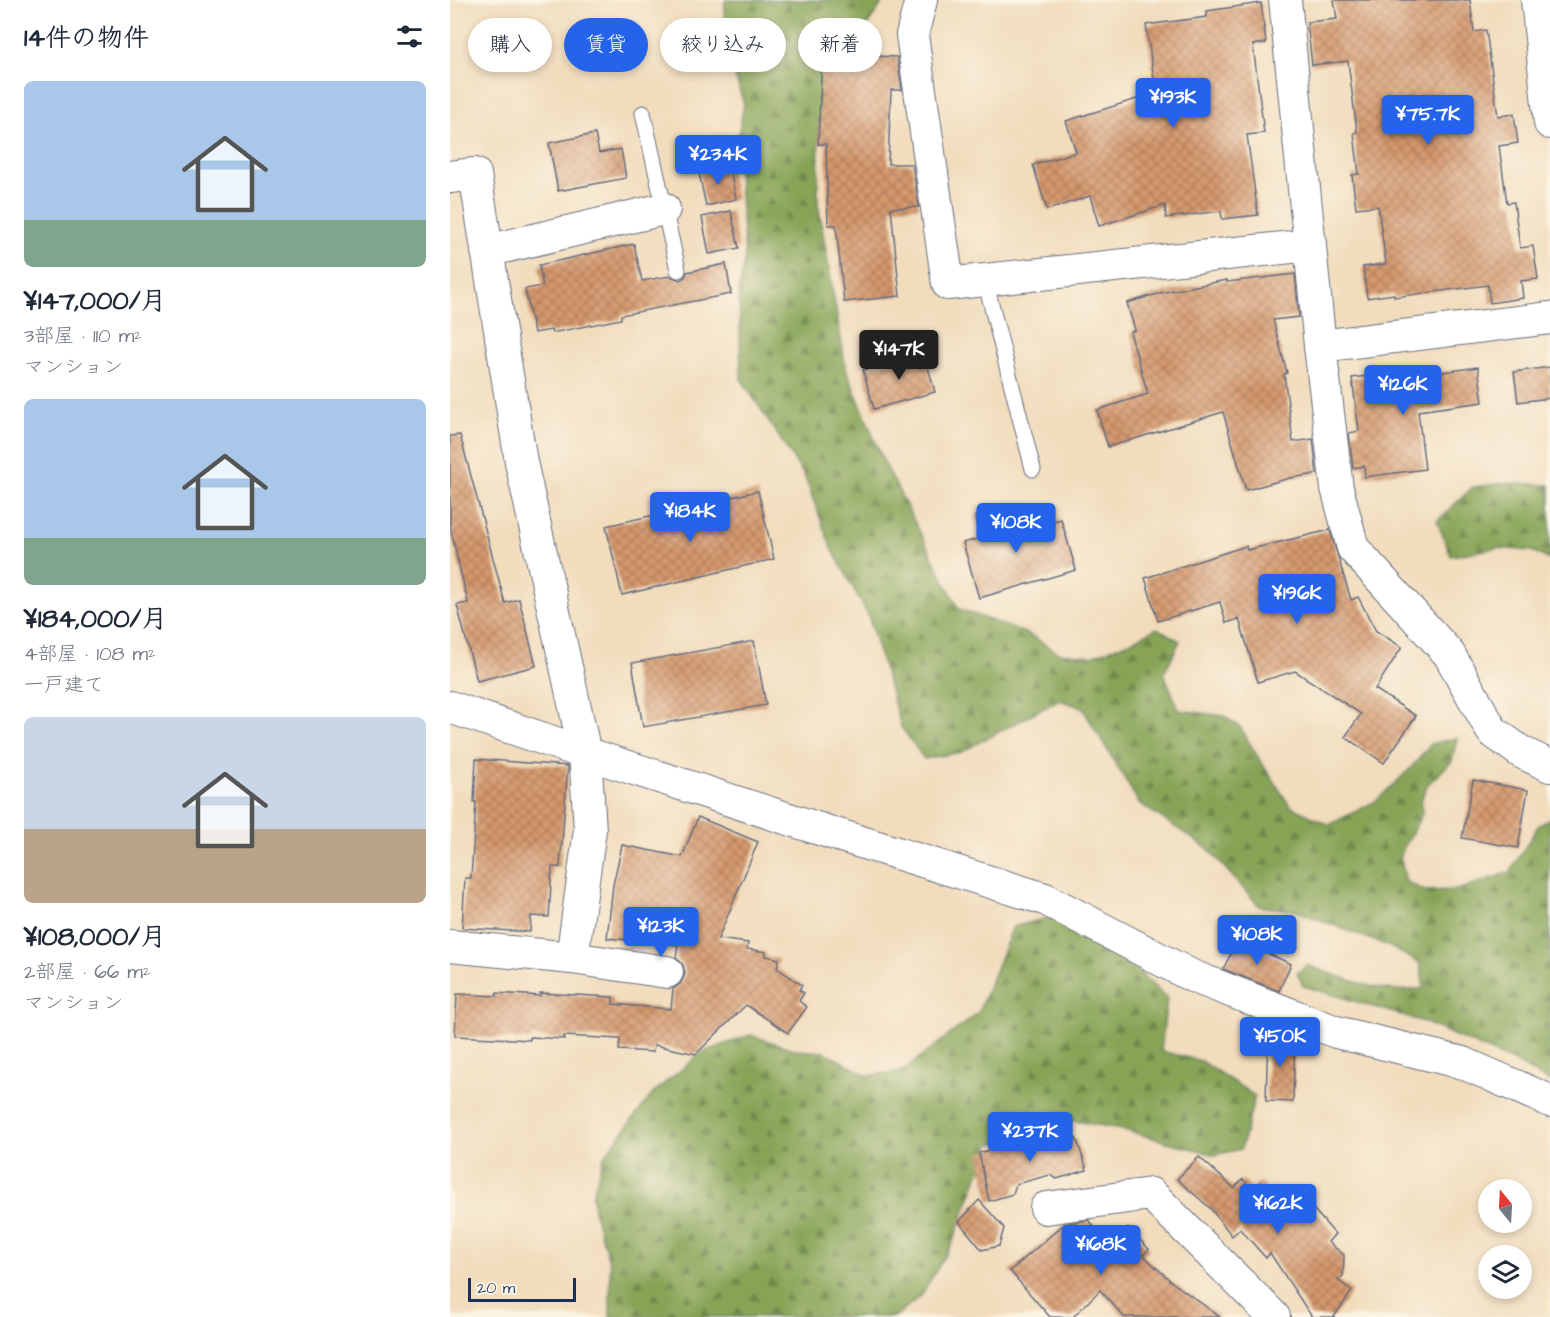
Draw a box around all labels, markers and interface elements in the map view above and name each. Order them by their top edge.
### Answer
chip: 購入 [468,18,552,72]
chip: 賃貸 [564,18,648,72]
chip: 絞り込み [660,18,786,72]
chip: 新着 [798,18,882,72]
text: 14件の物件 [24,20,149,56]
icon: filters [393,20,426,53]
pin: ¥193K [1131,78,1215,129]
text: ¥193K [1150,83,1196,111]
pin: ¥75.7K [1379,95,1477,146]
text: ¥75.7K [1396,100,1460,128]
icon: home [171,120,279,228]
pin: ¥234K [676,135,760,186]
text: ¥234K [689,140,747,168]
text: ¥147,000/月 [24,283,167,319]
text: 3部屋 · 110 m² [24,322,142,350]
pin: ¥147K [857,330,941,381]
text: ¥147K [873,335,925,363]
text: マンション [24,353,123,381]
pin: ¥126K [1361,365,1445,416]
text: ¥126K [1378,370,1428,398]
icon: home [171,438,279,546]
pin: ¥184K [648,492,732,543]
text: ¥184K [664,497,716,525]
pin: ¥108K [974,503,1058,554]
text: ¥108K [991,508,1041,536]
pin: ¥196K [1255,574,1339,625]
text: ¥196K [1272,579,1322,607]
text: ¥184,000/月 [24,601,167,637]
text: 4部屋 · 108 m² [24,640,156,668]
text: 一戸建て [24,671,104,699]
icon: home [171,756,279,864]
pin: ¥123K [619,907,703,958]
text: ¥123K [638,912,684,940]
pin: ¥108K [1215,915,1299,966]
text: ¥108,000/月 [24,919,166,955]
text: ¥108K [1232,920,1282,948]
text: 2部屋 · 66 m² [24,958,150,986]
text: マンション [24,989,123,1017]
pin: ¥150K [1238,1017,1322,1068]
text: ¥150K [1254,1022,1306,1050]
pin: ¥237K [988,1112,1072,1163]
text: ¥237K [1002,1117,1058,1145]
north arrow [1478,1179,1532,1233]
map controls [1478,1179,1532,1299]
pin: ¥162K [1236,1184,1320,1235]
text: ¥162K [1253,1189,1303,1217]
pin: ¥168K [1059,1225,1143,1276]
text: ¥168K [1076,1230,1126,1258]
button: layers [1478,1245,1532,1299]
scale bar [468,1275,576,1302]
text: 20 m [477,1277,515,1299]

